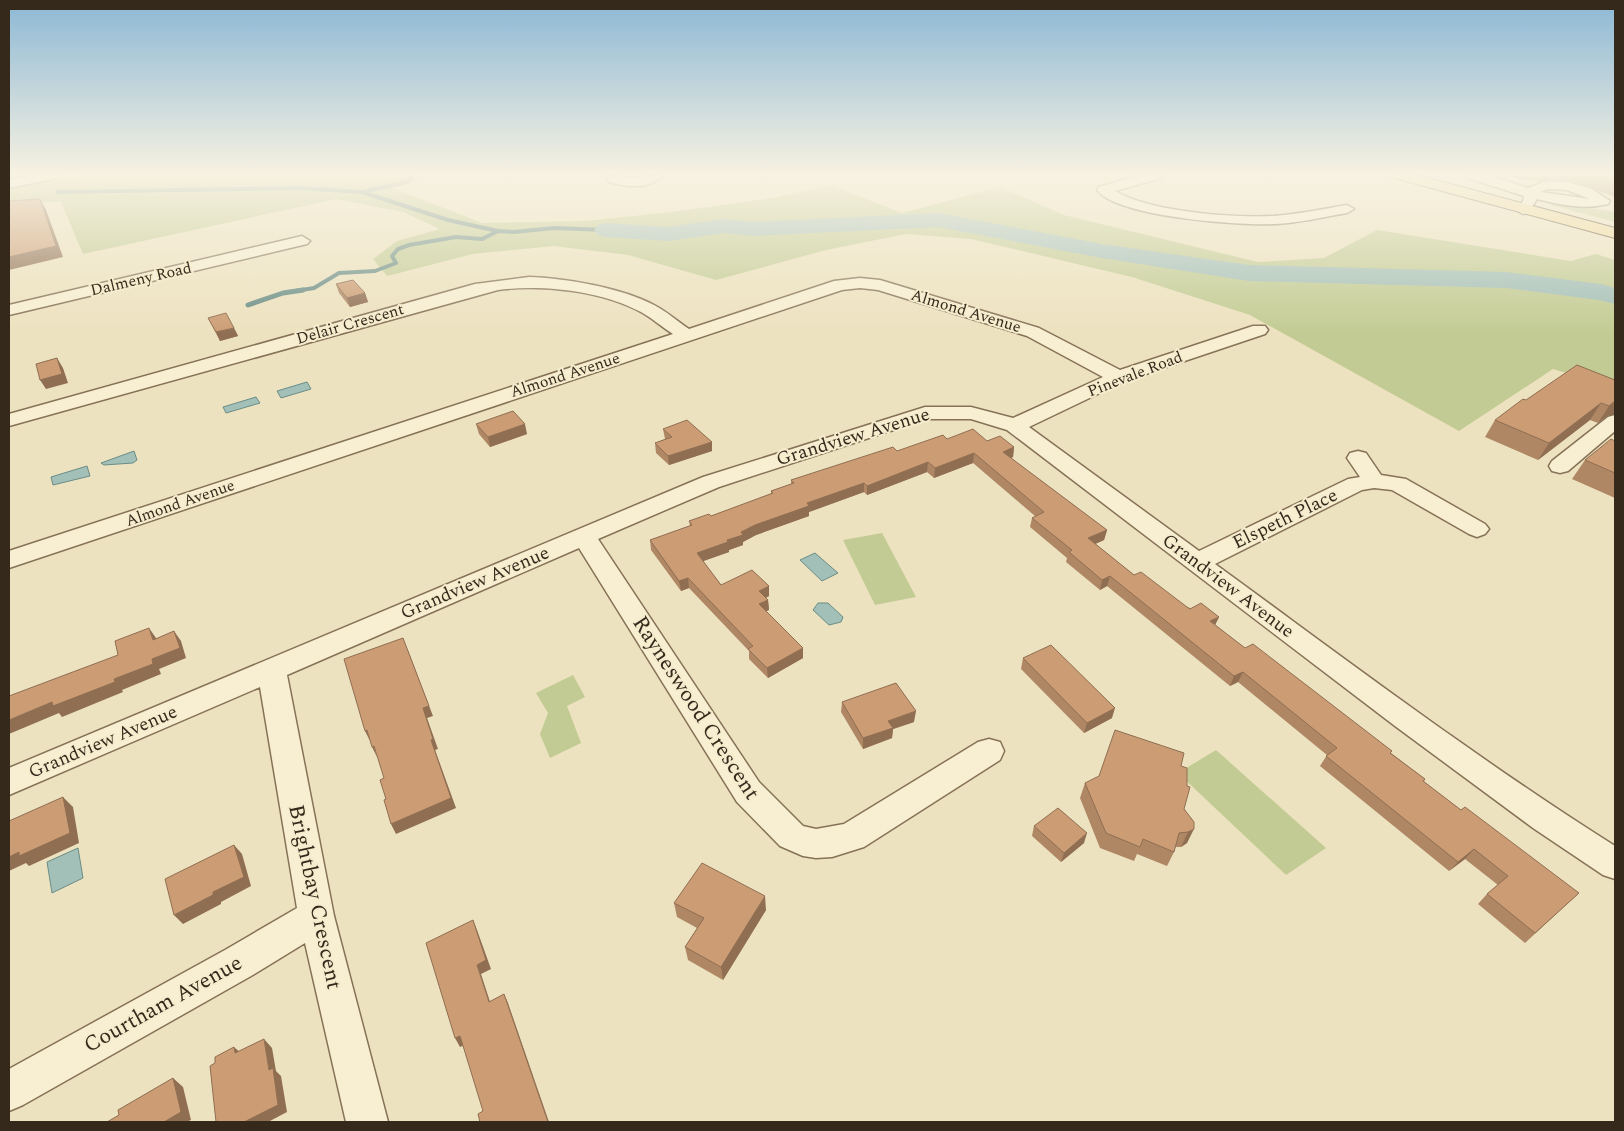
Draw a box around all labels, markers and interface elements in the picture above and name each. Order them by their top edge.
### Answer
street label: Dalmeny Road [88,256,194,302]
street label: Almond Avenue [908,283,1024,339]
street label: Delair Crescent [293,297,407,351]
street label: Pinevale Road [1084,345,1186,403]
street label: Almond Avenue [507,346,623,404]
street label: Grandview Avenue [773,400,933,474]
street label: Almond Avenue [122,473,238,533]
street label: Elspeth Place [1227,481,1343,557]
street label: Grandview Avenue [1156,526,1300,646]
street label: Grandview Avenue [396,539,554,627]
street label: Rayneswood Crescent [624,609,768,807]
street label: Grandview Avenue [24,698,182,786]
street label: Brightbay Crescent [279,801,351,993]
street label: Courtham Avenue [78,947,248,1061]

